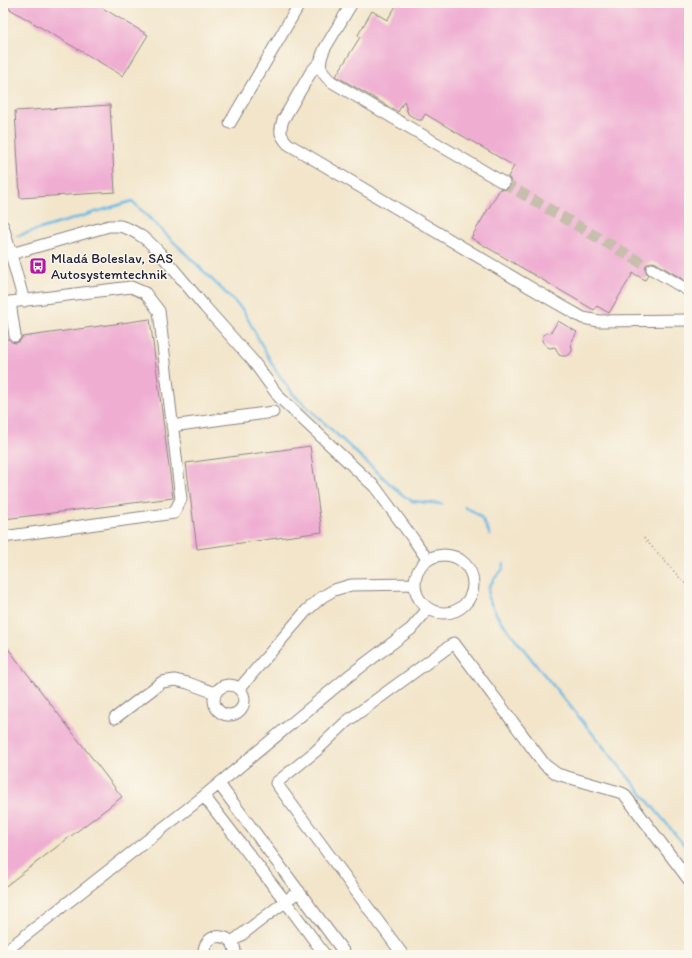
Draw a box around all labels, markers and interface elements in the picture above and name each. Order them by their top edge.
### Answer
place label: Mladá Boleslav, SAS Autosystemtechnik [51,250,173,283]
bus stop icon: Mladá Boleslav, SAS Autosystemtechnik [28,256,48,276]

